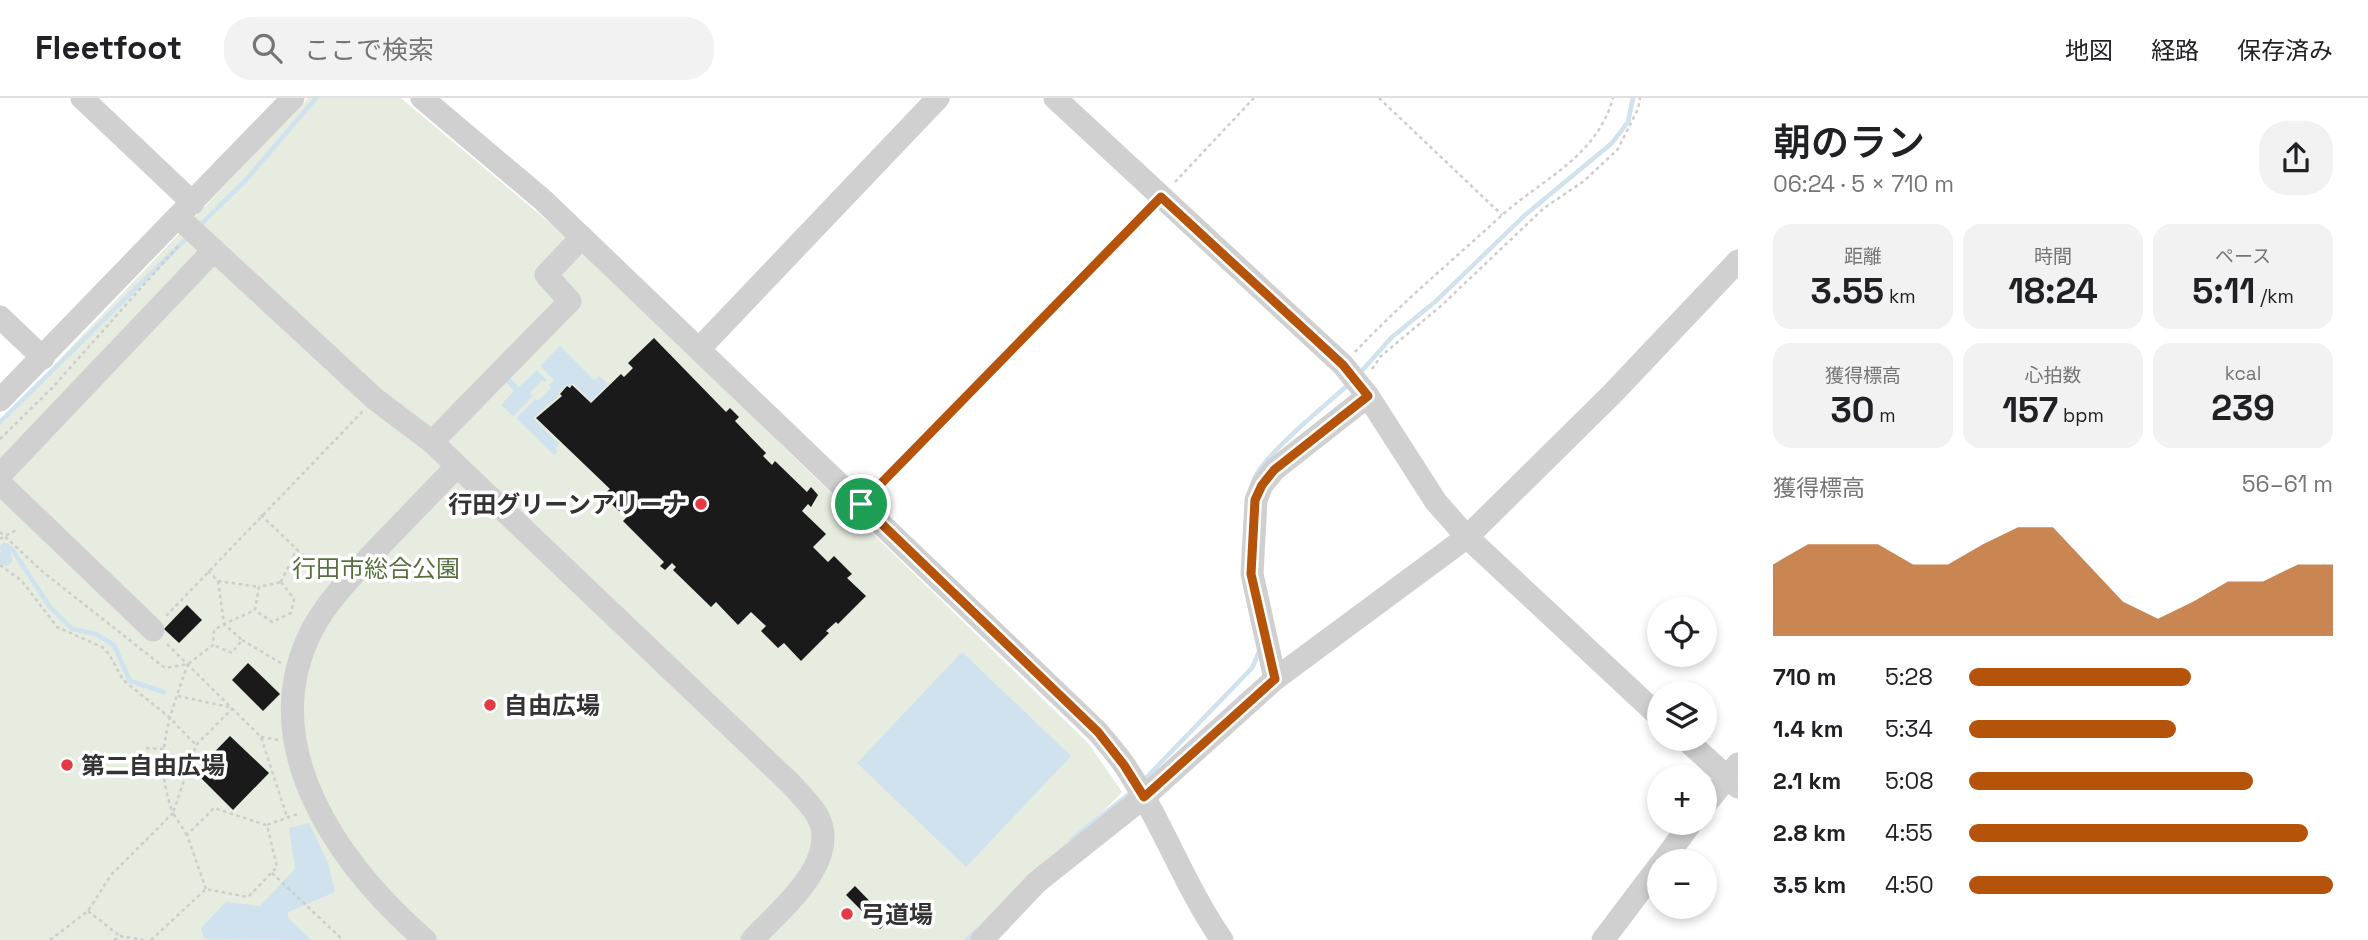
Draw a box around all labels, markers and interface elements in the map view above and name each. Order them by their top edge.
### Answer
search box [224,17,714,80]
text: Fleetfoot [35,27,182,69]
icon: search [248,29,286,67]
text: ここで検索 [304,33,434,67]
text: 地図 [2065,35,2113,66]
text: 経路 [2151,35,2199,66]
text: 保存済み [2237,35,2333,66]
text: 朝のラン [1773,119,1925,167]
button: share [2259,121,2333,195]
text: 06:24 · 5 × 710 m [1773,169,1954,199]
text: 距離 [1844,244,1882,269]
text: 時間 [2034,244,2072,269]
text: ペース [2215,244,2271,269]
text: 3.55 [1810,269,1884,313]
text: 18:24 [2008,269,2098,313]
text: 5:11 [2192,269,2255,313]
text: km [1884,284,1916,309]
text: /km [2255,284,2294,309]
text: kcal [2225,361,2261,386]
text: 獲得標高 [1825,363,1901,388]
text: 心拍数 [2024,363,2082,388]
text: 239 [2211,386,2275,430]
text: 30 [1830,388,1874,432]
text: 157 [2002,388,2058,432]
text: m [1874,403,1896,428]
text: bpm [2058,403,2104,428]
text: 56–61 m [2242,469,2333,499]
text: 獲得標高 [1773,473,1865,503]
pin [831,474,891,534]
icon: arrive [842,485,880,523]
place label: 行田グリーンアリーナ [448,489,687,520]
marker: 行田グリーンアリーナ [693,496,709,512]
park label: 行田市総合公園 [292,553,460,584]
map controls [1647,597,1717,919]
button: locate [1647,597,1717,667]
text: 710 m [1773,662,1836,692]
text: 5:28 [1885,662,1933,692]
button: layers [1647,681,1717,751]
place label: 自由広場 [504,690,600,721]
marker: 自由広場 [482,697,498,713]
text: 1.4 km [1773,714,1843,744]
text: 5:34 [1885,714,1933,744]
place label: 第二自由広場 [81,750,225,781]
marker: 第二自由広場 [59,757,75,773]
button: + [1647,765,1717,835]
text: 2.1 km [1773,766,1841,796]
text: 5:08 [1885,766,1934,796]
text: 2.8 km [1773,818,1846,848]
text: 4:55 [1885,818,1933,848]
button: − [1647,849,1717,919]
text: 3.5 km [1773,870,1846,900]
text: 4:50 [1885,870,1934,900]
place label: 弓道場 [861,899,933,930]
marker: 弓道場 [839,906,855,922]

